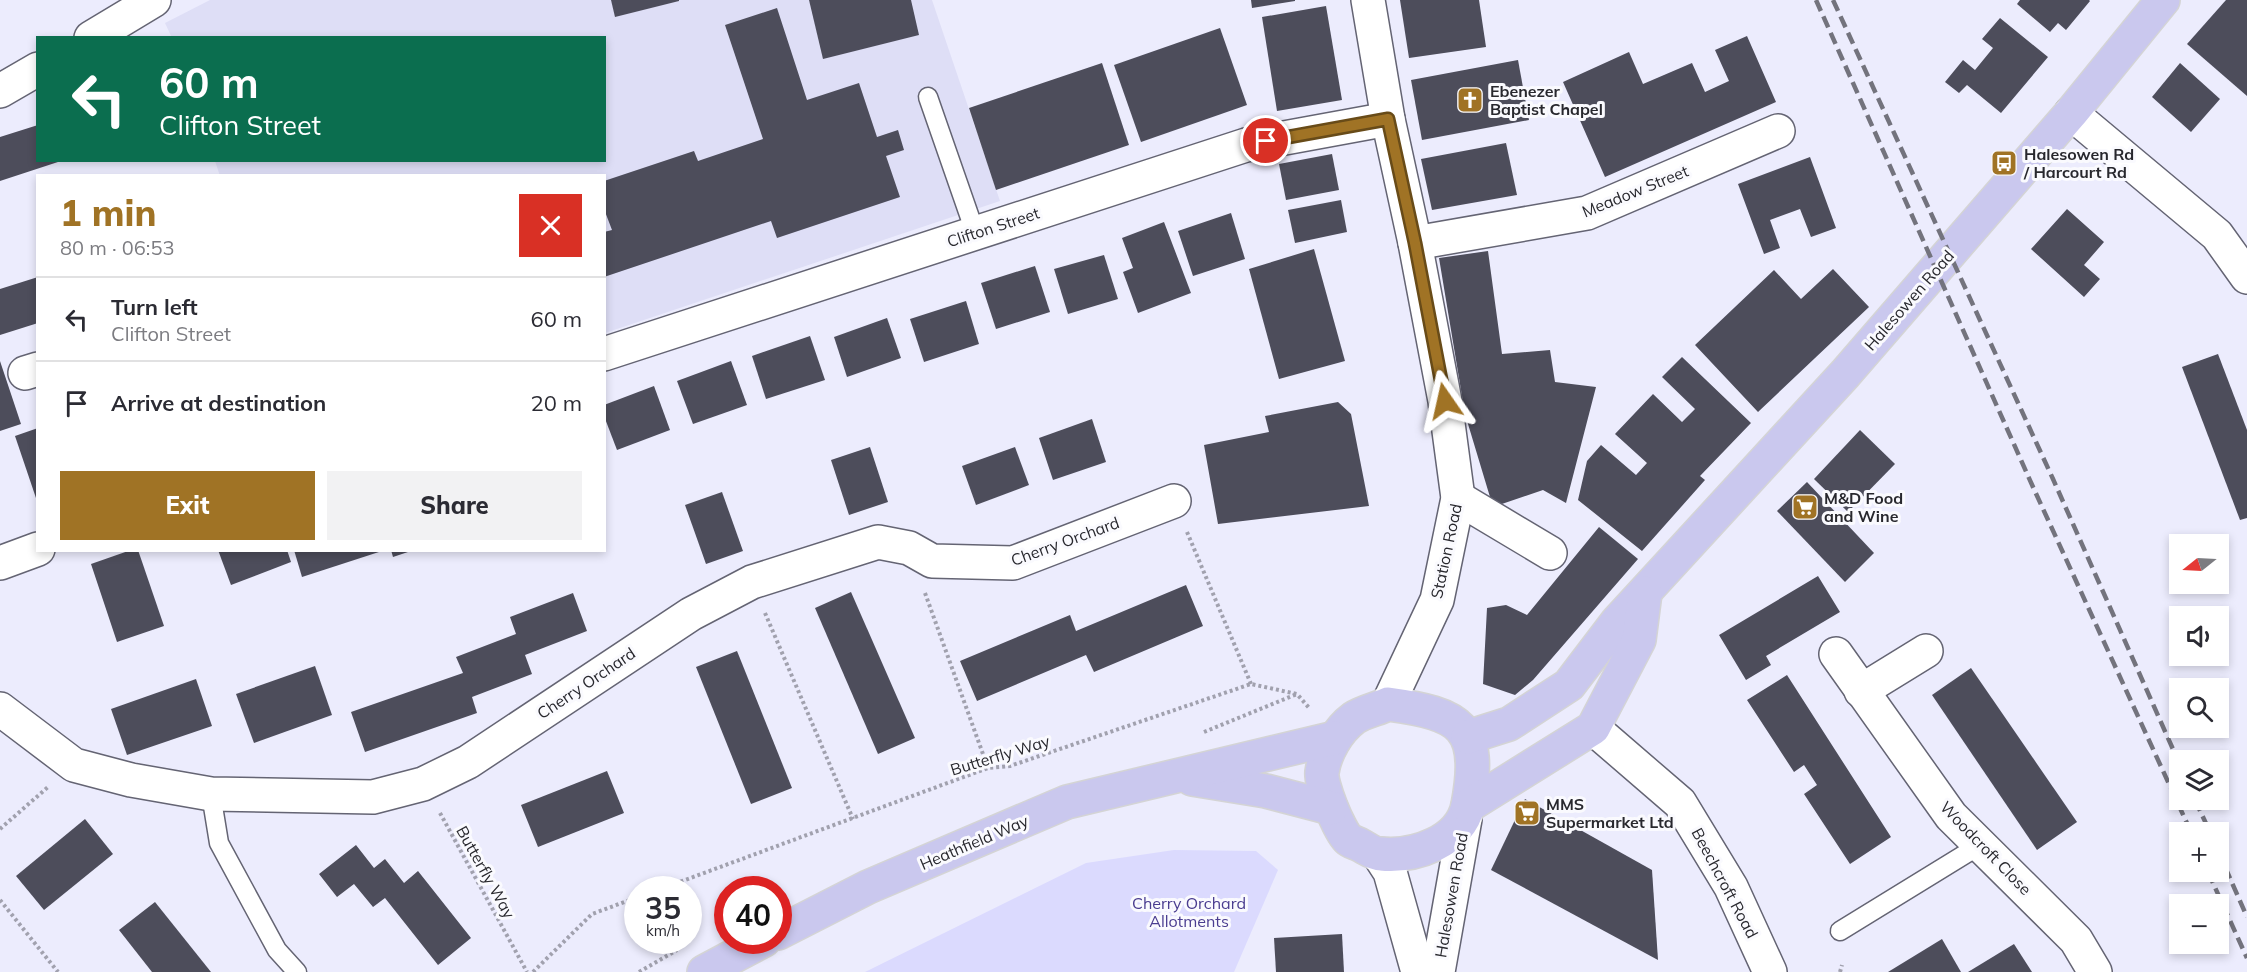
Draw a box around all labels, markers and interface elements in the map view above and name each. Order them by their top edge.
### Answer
text: 60 m [159,56,259,109]
icon: left [60,60,138,138]
place label: Ebenezer Baptist Chapel [1490,81,1603,119]
church icon: Ebenezer Baptist Chapel [1455,85,1485,115]
text: Clifton Street [159,108,321,142]
pin [1240,115,1291,166]
icon: arrive [1249,124,1282,157]
place label: Halesowen Rd / Harcourt Rd [2023,144,2134,182]
bus stop icon: Halesowen Rd / Harcourt Rd [1989,148,2019,178]
street label: Meadow Street [1579,160,1691,221]
text: 1 min [60,190,156,235]
button: close [519,194,582,257]
street label: Clifton Street [944,203,1042,251]
text: 80 m · 06:53 [60,235,174,260]
street label: Halesowen Road [1860,246,1958,354]
text: Turn left [111,293,198,321]
icon: left [60,303,93,336]
text: 60 m [531,305,582,333]
text: Clifton Street [111,321,231,346]
position arrow [1413,369,1477,433]
icon: arrive [60,387,93,420]
text: Arrive at destination [111,389,326,417]
text: 20 m [531,389,582,417]
button: Exit [60,471,315,540]
button: Share [327,471,582,540]
place label: M&D Food and Wine [1824,488,1903,526]
supermarket icon: M&D Food and Wine [1790,492,1820,522]
street label: Station Road [1426,502,1466,600]
street label: Cherry Orchard [1008,512,1122,570]
north arrow [2169,534,2229,594]
map controls [2169,534,2229,954]
button: sound [2169,606,2229,666]
street label: Cherry Orchard [533,643,639,723]
button: search [2169,678,2229,738]
street label: Butterfly Way [948,730,1053,780]
button: layers [2169,750,2229,810]
place label: MMS Supermarket Ltd [1546,794,1674,832]
street label: Woodcroft Close [1936,797,2036,899]
supermarket icon: MMS Supermarket Ltd [1512,798,1542,828]
street label: Heathfield Way [917,810,1032,874]
street label: Butterfly Way [452,822,520,922]
button: + [2169,822,2229,882]
street label: Beechcroft Road [1687,824,1763,942]
street label: Halesowen Road [1430,831,1472,959]
speed limit sign: 40 [714,876,792,954]
text: 35 [645,889,681,927]
park label: Cherry Orchard Allotments [1132,893,1246,931]
button: − [2169,894,2229,954]
text: km/h [646,921,680,940]

